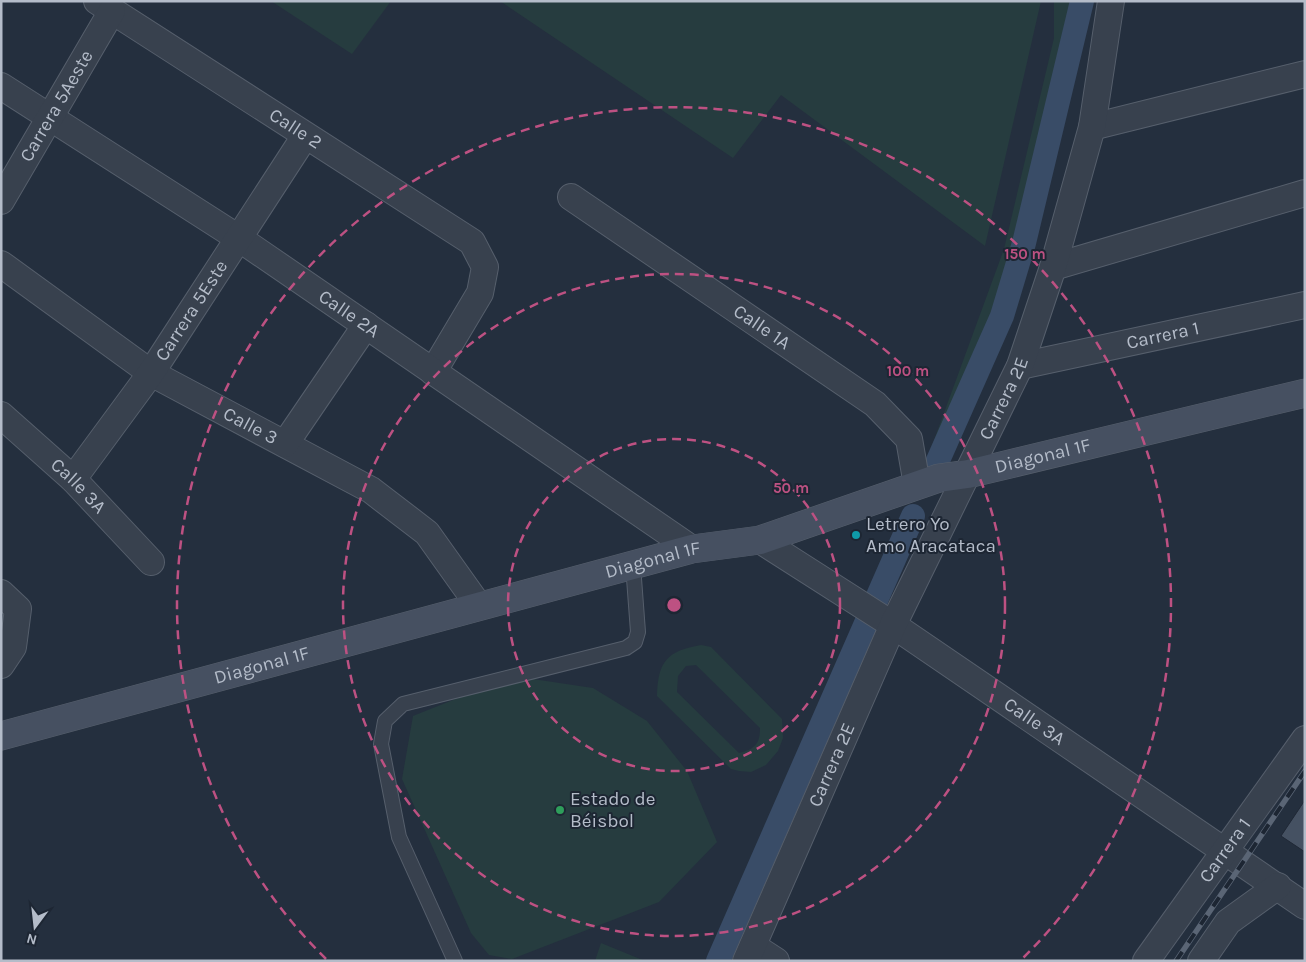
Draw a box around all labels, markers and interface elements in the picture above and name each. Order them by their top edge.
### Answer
street label: Carrera 5Aeste [15,46,98,166]
street label: Calle 2 [265,104,326,154]
text: 150 m [1004,245,1046,263]
street label: Carrera 5Este [151,256,232,365]
street label: Calle 2A [314,285,384,342]
street label: Calle 1A [729,300,795,354]
street label: Carrera 1 [1124,317,1201,354]
street label: Carrera 2E [975,355,1033,443]
text: 100 m [887,362,929,380]
street label: Calle 3 [219,402,281,449]
street label: Diagonal 1F [993,434,1093,478]
street label: Calle 3A [46,454,111,518]
text: 50 m [773,479,809,497]
place label: Letrero Yo Amo Aracataca [866,513,996,557]
marker: Letrero Yo Amo Aracataca [850,529,862,541]
street label: Diagonal 1F [602,537,701,583]
centre of rings [665,596,683,614]
street label: Diagonal 1F [212,642,312,689]
street label: Calle 3A [1000,693,1069,750]
street label: Carrera 2E [804,720,860,810]
place label: Estado de Béisbol [570,788,655,832]
marker: Estado de Béisbol [554,804,566,816]
street label: Carrera 1 [1195,814,1256,887]
north arrow [10,902,60,952]
text: N [25,930,39,949]

